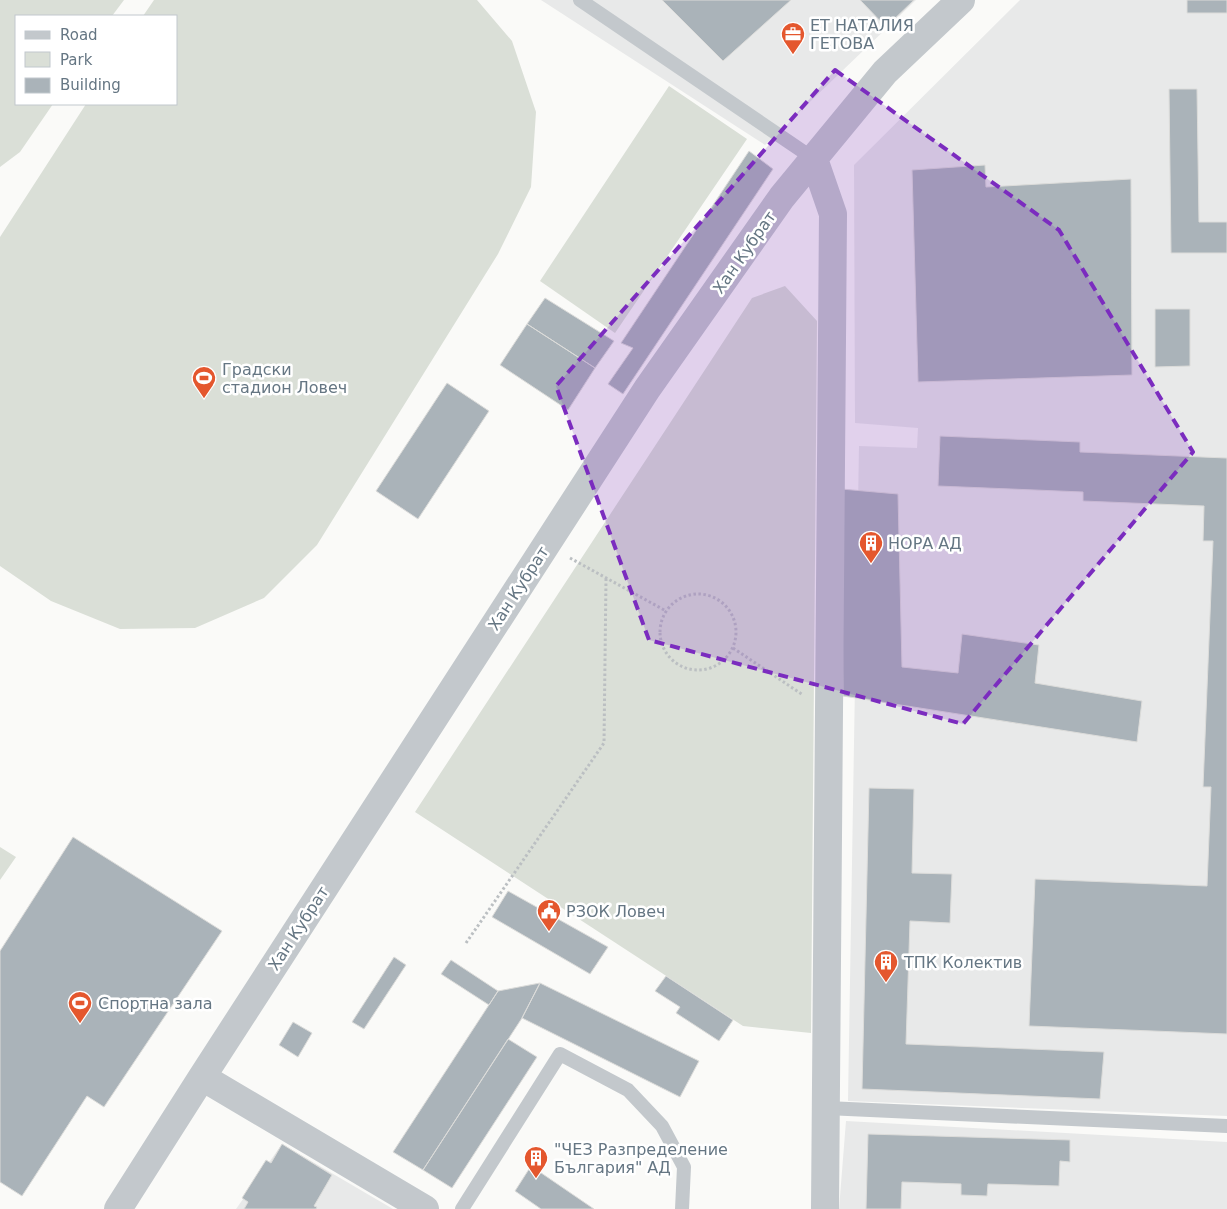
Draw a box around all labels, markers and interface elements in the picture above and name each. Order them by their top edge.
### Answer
legend [15,15,178,105]
place label: ЕТ НАТАЛИЯ ГЕТОВА [810,16,914,53]
office icon: ЕТ НАТАЛИЯ ГЕТОВА [780,21,806,55]
text: Road [60,26,98,44]
text: Park [60,51,93,69]
text: Building [60,76,121,94]
street label: Хан Кубрат [709,207,780,297]
place label: Градски стадион Ловеч [222,360,347,397]
sports icon: Градски стадион Ловеч [191,365,217,399]
building icon: НОРА АД [858,530,884,564]
place label: НОРА АД [888,534,962,553]
street label: Хан Кубрат [484,543,553,634]
street label: Хан Кубрат [264,883,333,974]
public building icon: РЗОК Ловеч [536,898,562,932]
place label: РЗОК Ловеч [566,902,666,921]
building icon: ТПК Колектив [873,949,899,983]
place label: ТПК Колектив [903,953,1022,972]
sports icon: Спортна зала [67,990,93,1024]
place label: Спортна зала [98,994,213,1013]
place label: "ЧЕЗ Разпределение България" АД [554,1140,728,1177]
building icon: "ЧЕЗ Разпределение България" АД [523,1145,549,1179]

